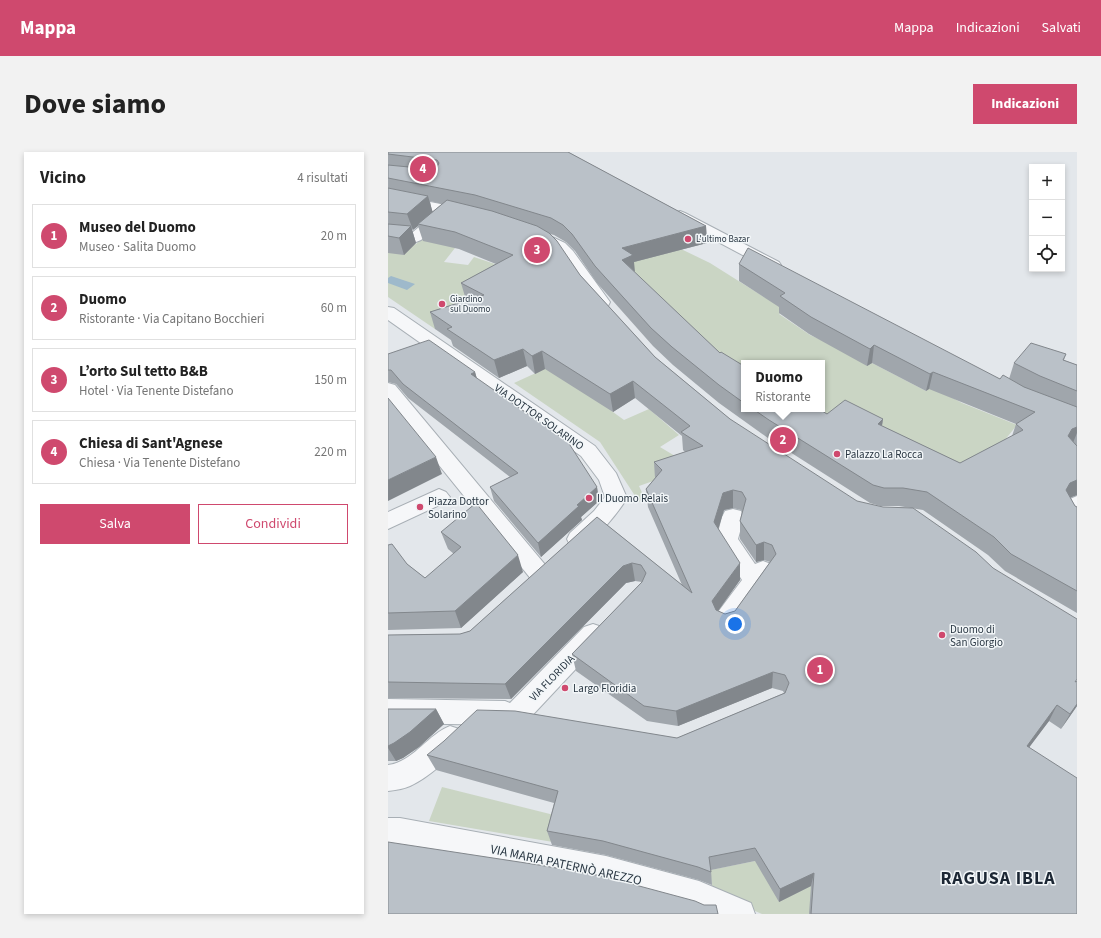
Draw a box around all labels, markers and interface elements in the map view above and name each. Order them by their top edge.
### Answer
text: Mappa [20,15,76,42]
text: Mappa [894,18,934,38]
text: Indicazioni [956,18,1020,38]
text: Salvati [1042,18,1081,38]
text: Dove siamo [24,84,166,124]
button: Indicazioni [973,84,1077,124]
pin: 4 [410,154,436,184]
map controls [1029,164,1065,272]
button: + [1029,164,1065,200]
text: Vicino [40,166,86,190]
text: 4 risultati [297,169,348,187]
button: − [1029,200,1065,236]
text: Museo del Duomo [79,217,196,238]
text: 1 [51,227,57,245]
text: 20 m [321,227,347,245]
place label: L'ultimo Bazar [696,233,750,246]
marker: L'ultimo Bazar [683,234,693,244]
pin: 3 [524,235,550,265]
button: locate [1029,236,1065,272]
text: Museo · Salita Duomo [79,238,196,256]
text: Duomo [79,289,127,310]
place label: Giardino sul Duomo [450,293,491,316]
text: 2 [51,299,57,317]
text: 60 m [321,299,347,317]
marker: Giardino sul Duomo [437,299,447,309]
text: Ristorante · Via Capitano Bocchieri [79,310,265,328]
popup [741,360,825,412]
text: L’orto Sul tetto B&B [79,361,208,382]
text: Duomo [755,367,803,388]
text: 3 [51,371,57,389]
text: 150 m [314,371,347,389]
street label: VIA DOTTOR SOLARINO [491,380,587,454]
text: Hotel · Via Tenente Distefano [79,382,234,400]
text: Ristorante [755,388,811,406]
pin: 2 [770,425,796,455]
text: Chiesa di Sant'Agnese [79,433,223,454]
text: 4 [51,443,57,461]
text: 220 m [314,443,347,461]
place label: Palazzo La Rocca [845,447,923,462]
marker: Palazzo La Rocca [832,449,842,459]
text: Chiesa · Via Tenente Distefano [79,454,240,472]
place label: Il Duomo Relais [597,491,669,506]
marker: Il Duomo Relais [584,493,594,503]
place label: Piazza Dottor Solarino [428,494,489,522]
marker: Piazza Dottor Solarino [415,502,425,512]
button: Salva [40,504,190,544]
button: Condividi [198,504,348,544]
your location [725,614,745,634]
place label: Duomo di San Giorgio [950,622,1003,650]
marker: Duomo di San Giorgio [937,630,947,640]
street label: VIA FLORIDIA [526,651,578,705]
pin: 1 [807,655,833,685]
place label: Largo Floridia [573,681,636,696]
marker: Largo Floridia [560,683,570,693]
street label: VIA MARIA PATERNÒ AREZZO [489,840,643,890]
district label: RAGUSA IBLA [940,866,1056,891]

